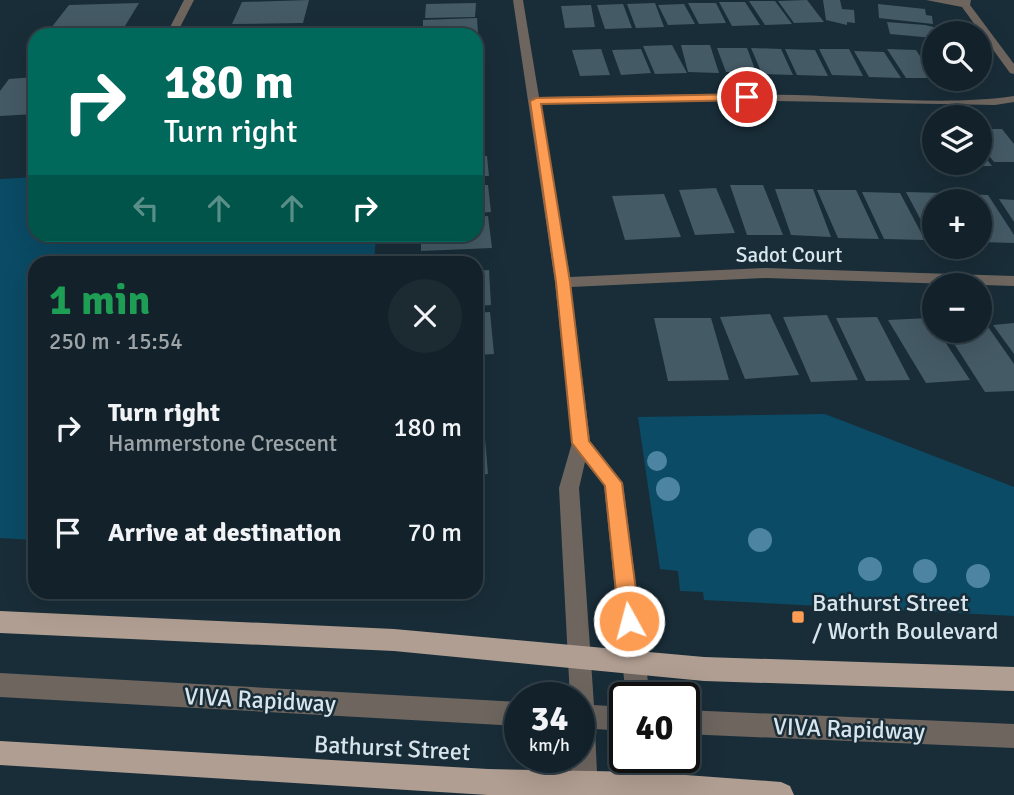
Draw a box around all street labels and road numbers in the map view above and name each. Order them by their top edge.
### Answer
street label: Sadot Court [736,242,842,268]
street label: VIVA Rapidway [183,681,337,719]
street label: VIVA Rapidway [773,711,925,747]
street label: Bathurst Street [313,729,471,767]

